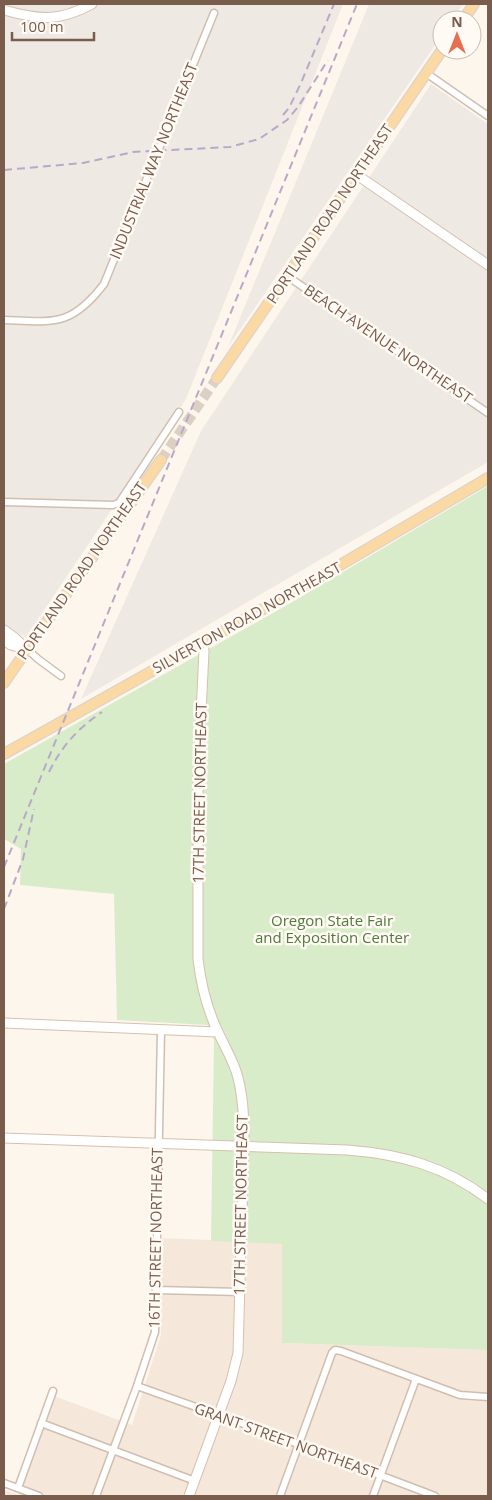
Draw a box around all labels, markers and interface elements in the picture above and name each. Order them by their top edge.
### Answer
scale bar [12,10,95,42]
north arrow [432,10,482,60]
text: N [451,12,463,31]
text: 100 m [20,16,64,36]
street label: INDUSTRIAL WAY NORTHEAST [104,59,202,262]
street label: PORTLAND ROAD NORTHEAST [261,119,397,307]
street label: BEACH AVENUE NORTHEAST [300,279,477,408]
street label: PORTLAND ROAD NORTHEAST [12,477,151,663]
street label: SILVERTON ROAD NORTHEAST [149,556,345,677]
street label: 17TH STREET NORTHEAST [187,702,211,884]
park label: Oregon State Fair and Exposition Center [255,910,409,947]
street label: 17TH STREET NORTHEAST [228,1114,252,1296]
street label: 16TH STREET NORTHEAST [143,1147,167,1329]
street label: GRANT STREET NORTHEAST [192,1398,381,1483]

